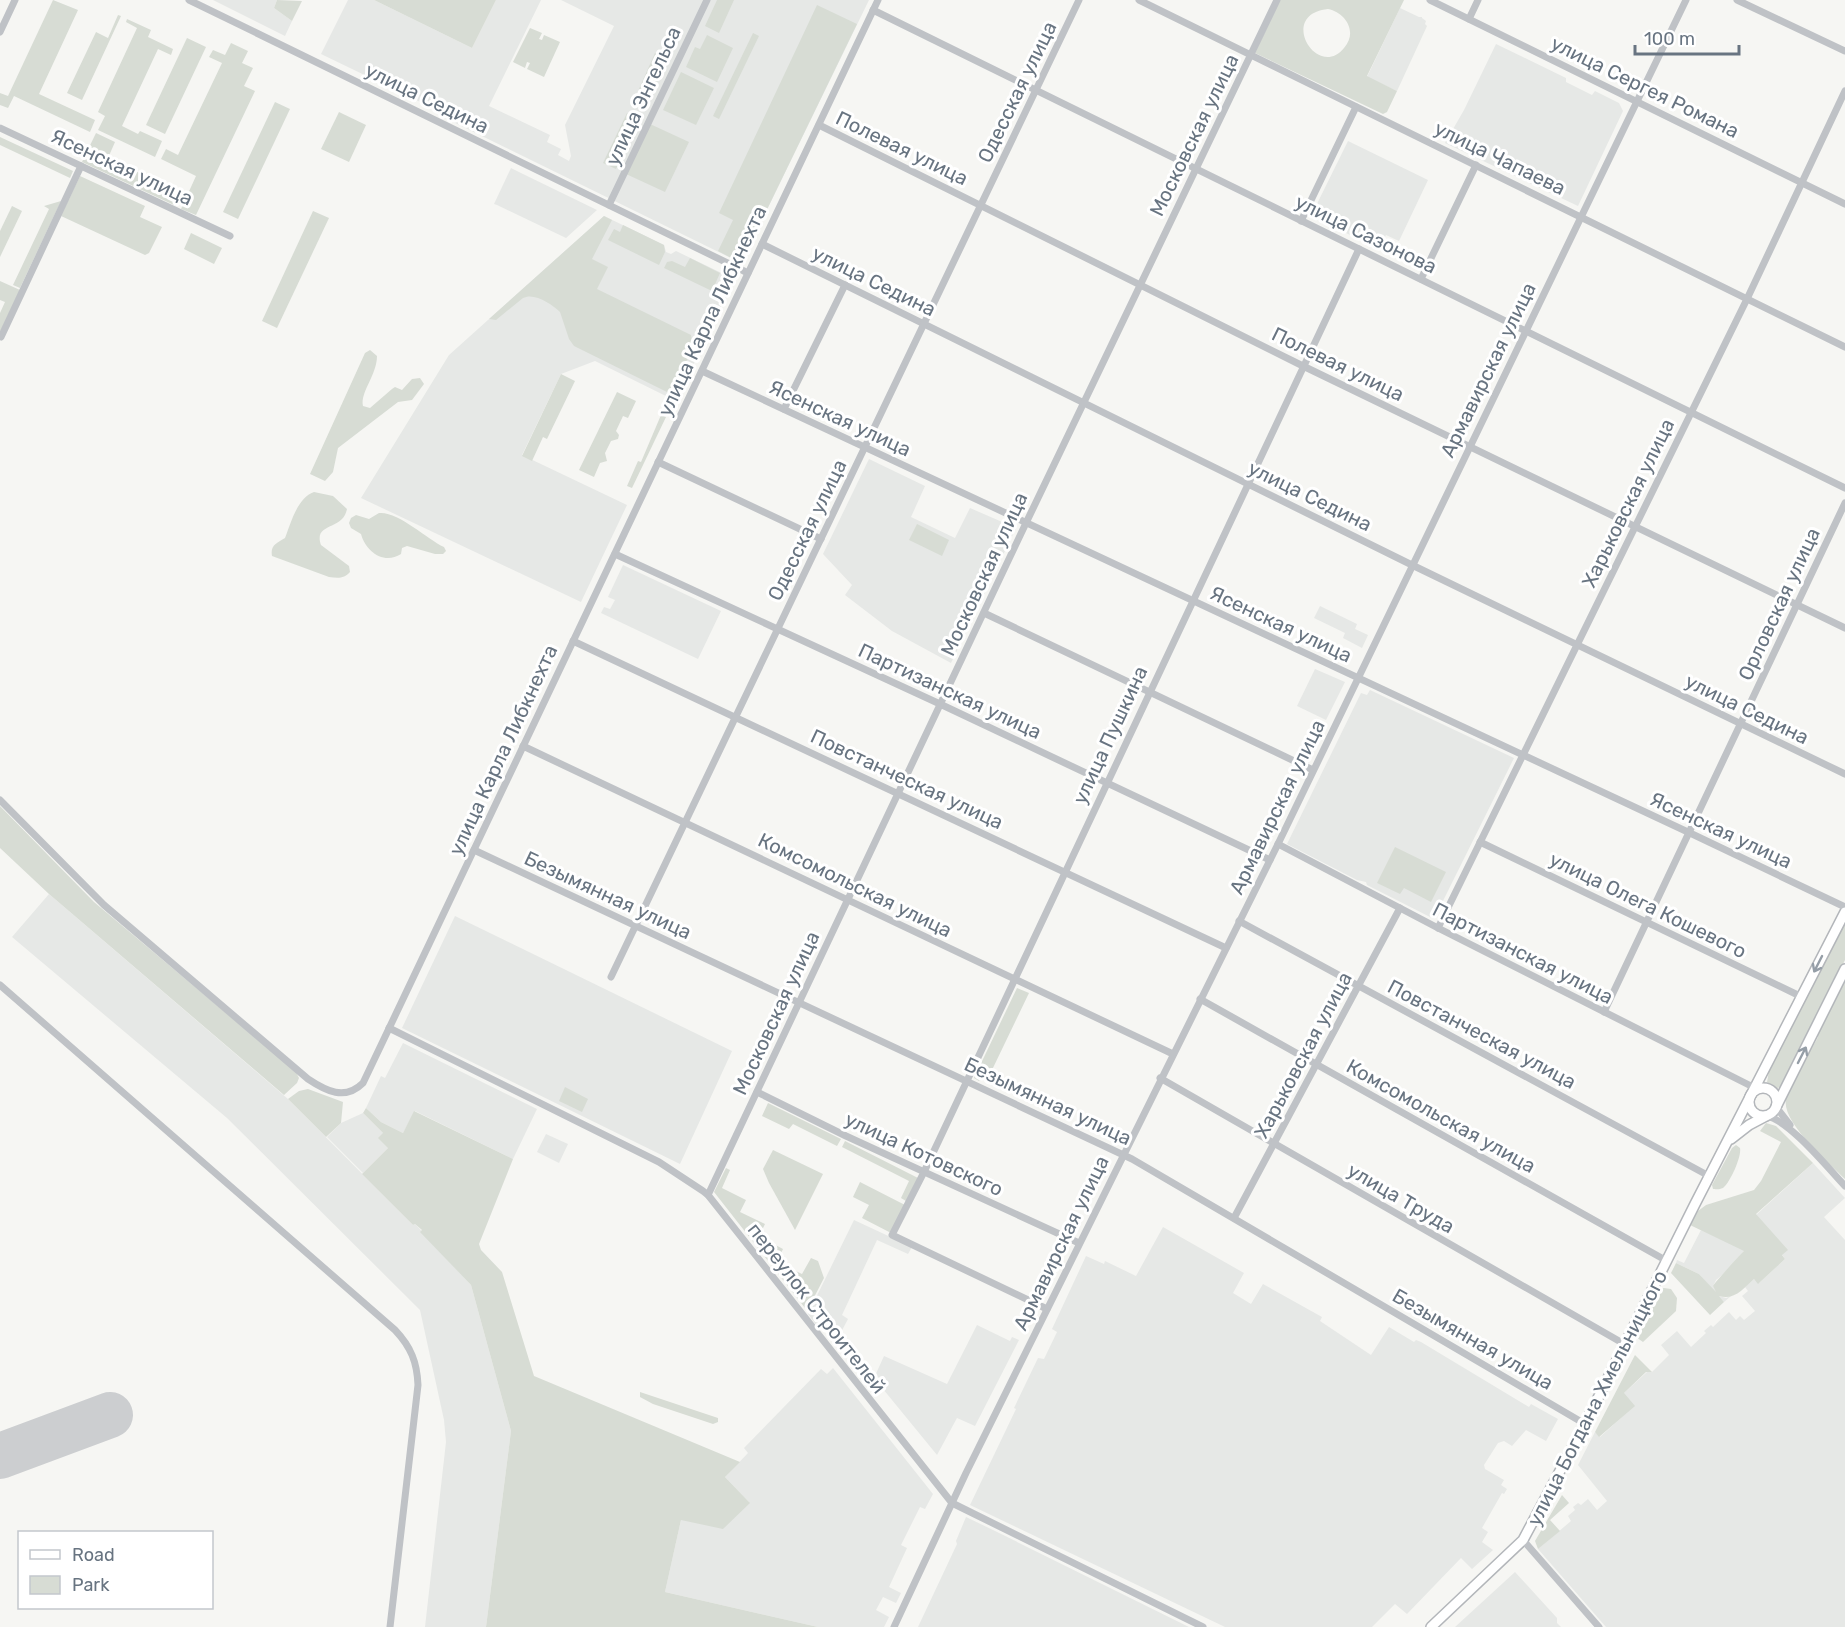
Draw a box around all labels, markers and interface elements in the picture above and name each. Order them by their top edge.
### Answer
street label: Одесская улица [972,18,1062,166]
scale bar [1635,18,1738,56]
street label: улица Энгельса [600,23,686,169]
text: 100 m [1644,28,1695,50]
street label: улица Сергея Романа [1547,31,1743,143]
street label: Московская улица [1144,50,1244,220]
street label: улица Седина [361,58,493,138]
street label: Полевая улица [832,106,972,190]
street label: улица Чапаева [1431,116,1569,200]
street label: Ясенская улица [47,124,197,210]
street label: улица Сазонова [1291,189,1441,279]
street label: улица Карла Либкнехта [653,202,771,420]
street label: улица Седина [808,241,940,321]
street label: Армавирская улица [1435,279,1541,461]
street label: Полевая улица [1268,322,1408,406]
street label: Ясенская улица [765,375,915,461]
street label: Харьковская улица [1577,415,1679,591]
street label: Одесская улица [762,456,852,604]
street label: улица Седина [1244,456,1376,536]
street label: Московская улица [936,489,1032,659]
street label: Орловская улица [1733,524,1825,684]
street label: Ясенская улица [1206,581,1356,667]
street label: Партизанская улица [855,638,1045,744]
street label: улица Карла Либкнехта [444,641,562,859]
street label: улица Пушкина [1068,662,1152,808]
street label: улица Седина [1681,669,1813,749]
street label: Армавирская улица [1224,716,1330,898]
street label: Повстанческая улица [807,724,1007,834]
street label: Ясенская улица [1646,787,1796,873]
street label: Комсомольская улица [754,828,956,942]
street label: Безымянная улица [521,846,695,944]
street label: улица Олега Кошевого [1546,847,1750,963]
street label: Партизанская улица [1429,897,1617,1009]
street label: Московская улица [728,928,824,1098]
one-way arrow [1812,955,1824,973]
street label: Харьковская улица [1249,968,1357,1142]
street label: Повстанческая улица [1384,974,1580,1094]
one-way arrow [1797,1046,1808,1064]
street label: Безымянная улица [961,1052,1135,1150]
street label: Комсомольская улица [1342,1054,1540,1178]
street label: улица Котовского [841,1107,1007,1201]
street label: Армавирская улица [1008,1152,1114,1334]
street label: улица Труда [1343,1158,1459,1238]
street label: переулок Строителей [743,1218,891,1398]
street label: улица Богдана Хмельницкого [1522,1266,1672,1530]
street label: Безымянная улица [1388,1283,1558,1395]
legend [18,1531,213,1609]
text: Road [72,1544,115,1566]
text: Park [72,1574,110,1596]

